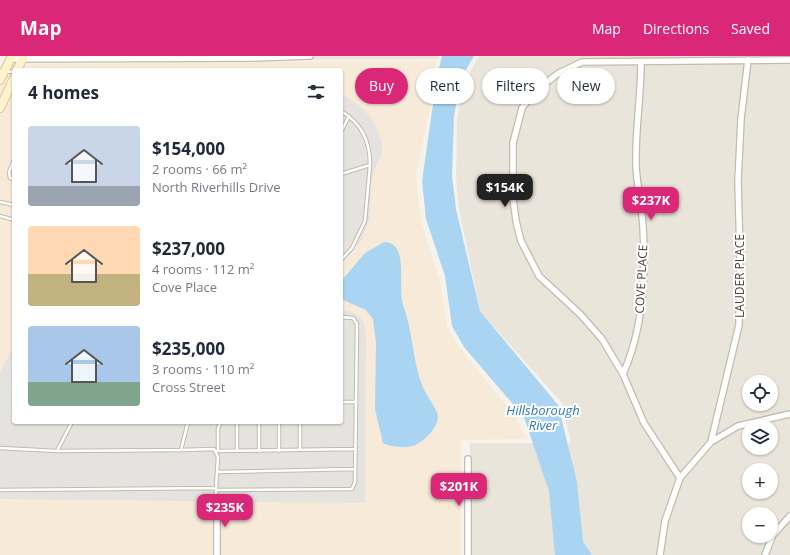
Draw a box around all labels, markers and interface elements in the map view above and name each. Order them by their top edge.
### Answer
text: Map [20,15,61,41]
text: Map [592,19,621,38]
text: Directions [643,19,709,38]
text: Saved [731,19,770,38]
chip: Buy [355,68,408,104]
chip: Rent [416,68,474,104]
chip: Filters [482,68,549,104]
chip: New [557,68,615,104]
text: 4 homes [28,81,99,104]
icon: filters [305,81,327,103]
text: $154,000 [152,137,225,160]
icon: home [60,142,108,190]
text: 2 rooms · 66 m² [152,160,247,178]
pin: $154K [477,174,533,208]
text: North Riverhills Drive [152,178,281,196]
text: $154K [486,178,524,196]
pin: $237K [623,187,679,221]
text: $237K [632,191,670,209]
street label: LAUDER PLACE [731,234,748,318]
text: $237,000 [152,237,225,260]
icon: home [60,242,108,290]
street label: COVE PLACE [631,244,651,314]
text: 4 rooms · 112 m² [152,260,254,278]
text: Cove Place [152,278,217,296]
text: $235,000 [152,337,225,360]
icon: home [60,342,108,390]
text: 3 rooms · 110 m² [152,360,254,378]
map controls [742,375,778,543]
button: locate [742,375,778,411]
text: Cross Street [152,378,225,396]
water label: Hillsborough River [506,401,580,434]
button: layers [742,419,778,455]
button: + [742,463,778,499]
pin: $201K [431,473,487,507]
text: $201K [440,477,478,495]
pin: $235K [197,494,253,528]
text: $235K [206,498,244,516]
button: − [742,507,778,543]

